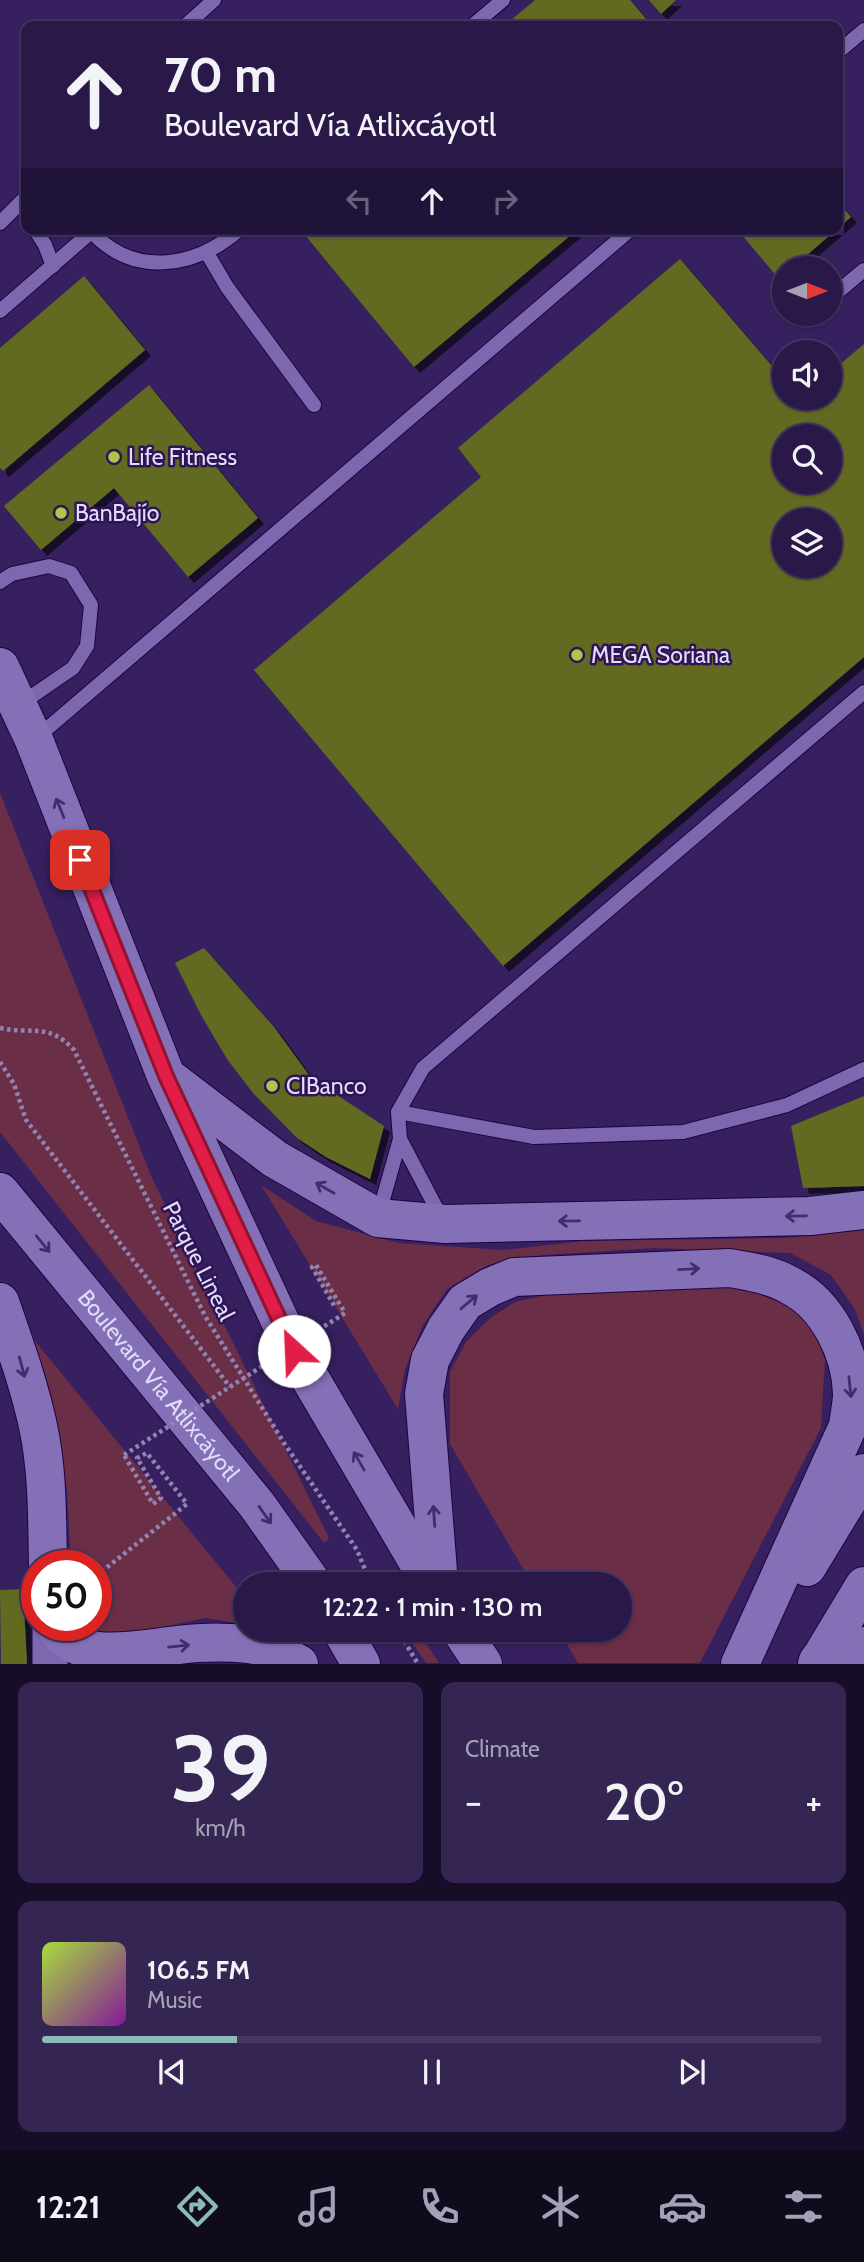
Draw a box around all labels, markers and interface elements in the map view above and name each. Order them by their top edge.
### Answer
text: 70 m [164,45,277,104]
icon: ahead [49,49,140,140]
text: Boulevard Vía Atlixcáyotl [164,105,496,144]
icon: left [340,182,378,220]
icon: ahead [413,182,451,220]
icon: right [486,182,524,220]
north arrow [772,256,842,326]
map controls [772,256,842,578]
button: sound [772,340,842,410]
button: search [772,424,842,494]
place label: Life Fitness [128,443,237,471]
marker: Life Fitness [106,449,122,465]
place label: BanBajío [75,499,159,527]
marker: BanBajío [53,505,69,521]
button: layers [772,508,842,578]
place label: MEGA Soriana [591,641,730,669]
marker: MEGA Soriana [569,647,585,663]
one-way arrow [52,797,65,819]
pin [50,830,110,890]
icon: arrive [61,841,99,879]
place label: CIBanco [286,1072,367,1100]
marker: CIBanco [264,1078,280,1094]
one-way arrow [315,1181,336,1194]
street label: Parque Lineal [157,1197,241,1326]
one-way arrow [785,1209,808,1223]
one-way arrow [557,1214,580,1228]
one-way arrow [36,1235,51,1253]
one-way arrow [677,1263,700,1276]
street label: Boulevard Vía Atlixcáyotl [72,1284,246,1487]
one-way arrow [460,1294,478,1310]
position arrow [257,1314,331,1388]
one-way arrow [16,1356,29,1378]
one-way arrow [844,1375,857,1398]
one-way arrow [352,1452,366,1472]
one-way arrow [258,1505,272,1524]
one-way arrow [427,1505,440,1527]
speed limit sign: 50 [21,1550,112,1641]
text: 12:22 · 1 min · 130 m [323,1591,542,1623]
one-way arrow [167,1639,190,1652]
text: 39 [170,1713,271,1824]
text: Climate [465,1735,540,1763]
text: 20° [604,1770,683,1833]
text: − [465,1778,482,1825]
text: + [805,1778,822,1825]
text: km/h [195,1814,246,1842]
text: 106.5 FM [147,1954,250,1986]
text: Music [147,1986,202,2014]
icon: previous [153,2053,191,2091]
icon: pause [413,2053,451,2091]
icon: next [673,2053,711,2091]
icon: directions [173,2182,222,2231]
icon: music [294,2182,343,2231]
icon: phone [415,2182,464,2231]
icon: climate [536,2182,585,2231]
icon: car [658,2182,707,2231]
icon: filters [779,2182,828,2231]
text: 12:21 [36,2187,101,2226]

